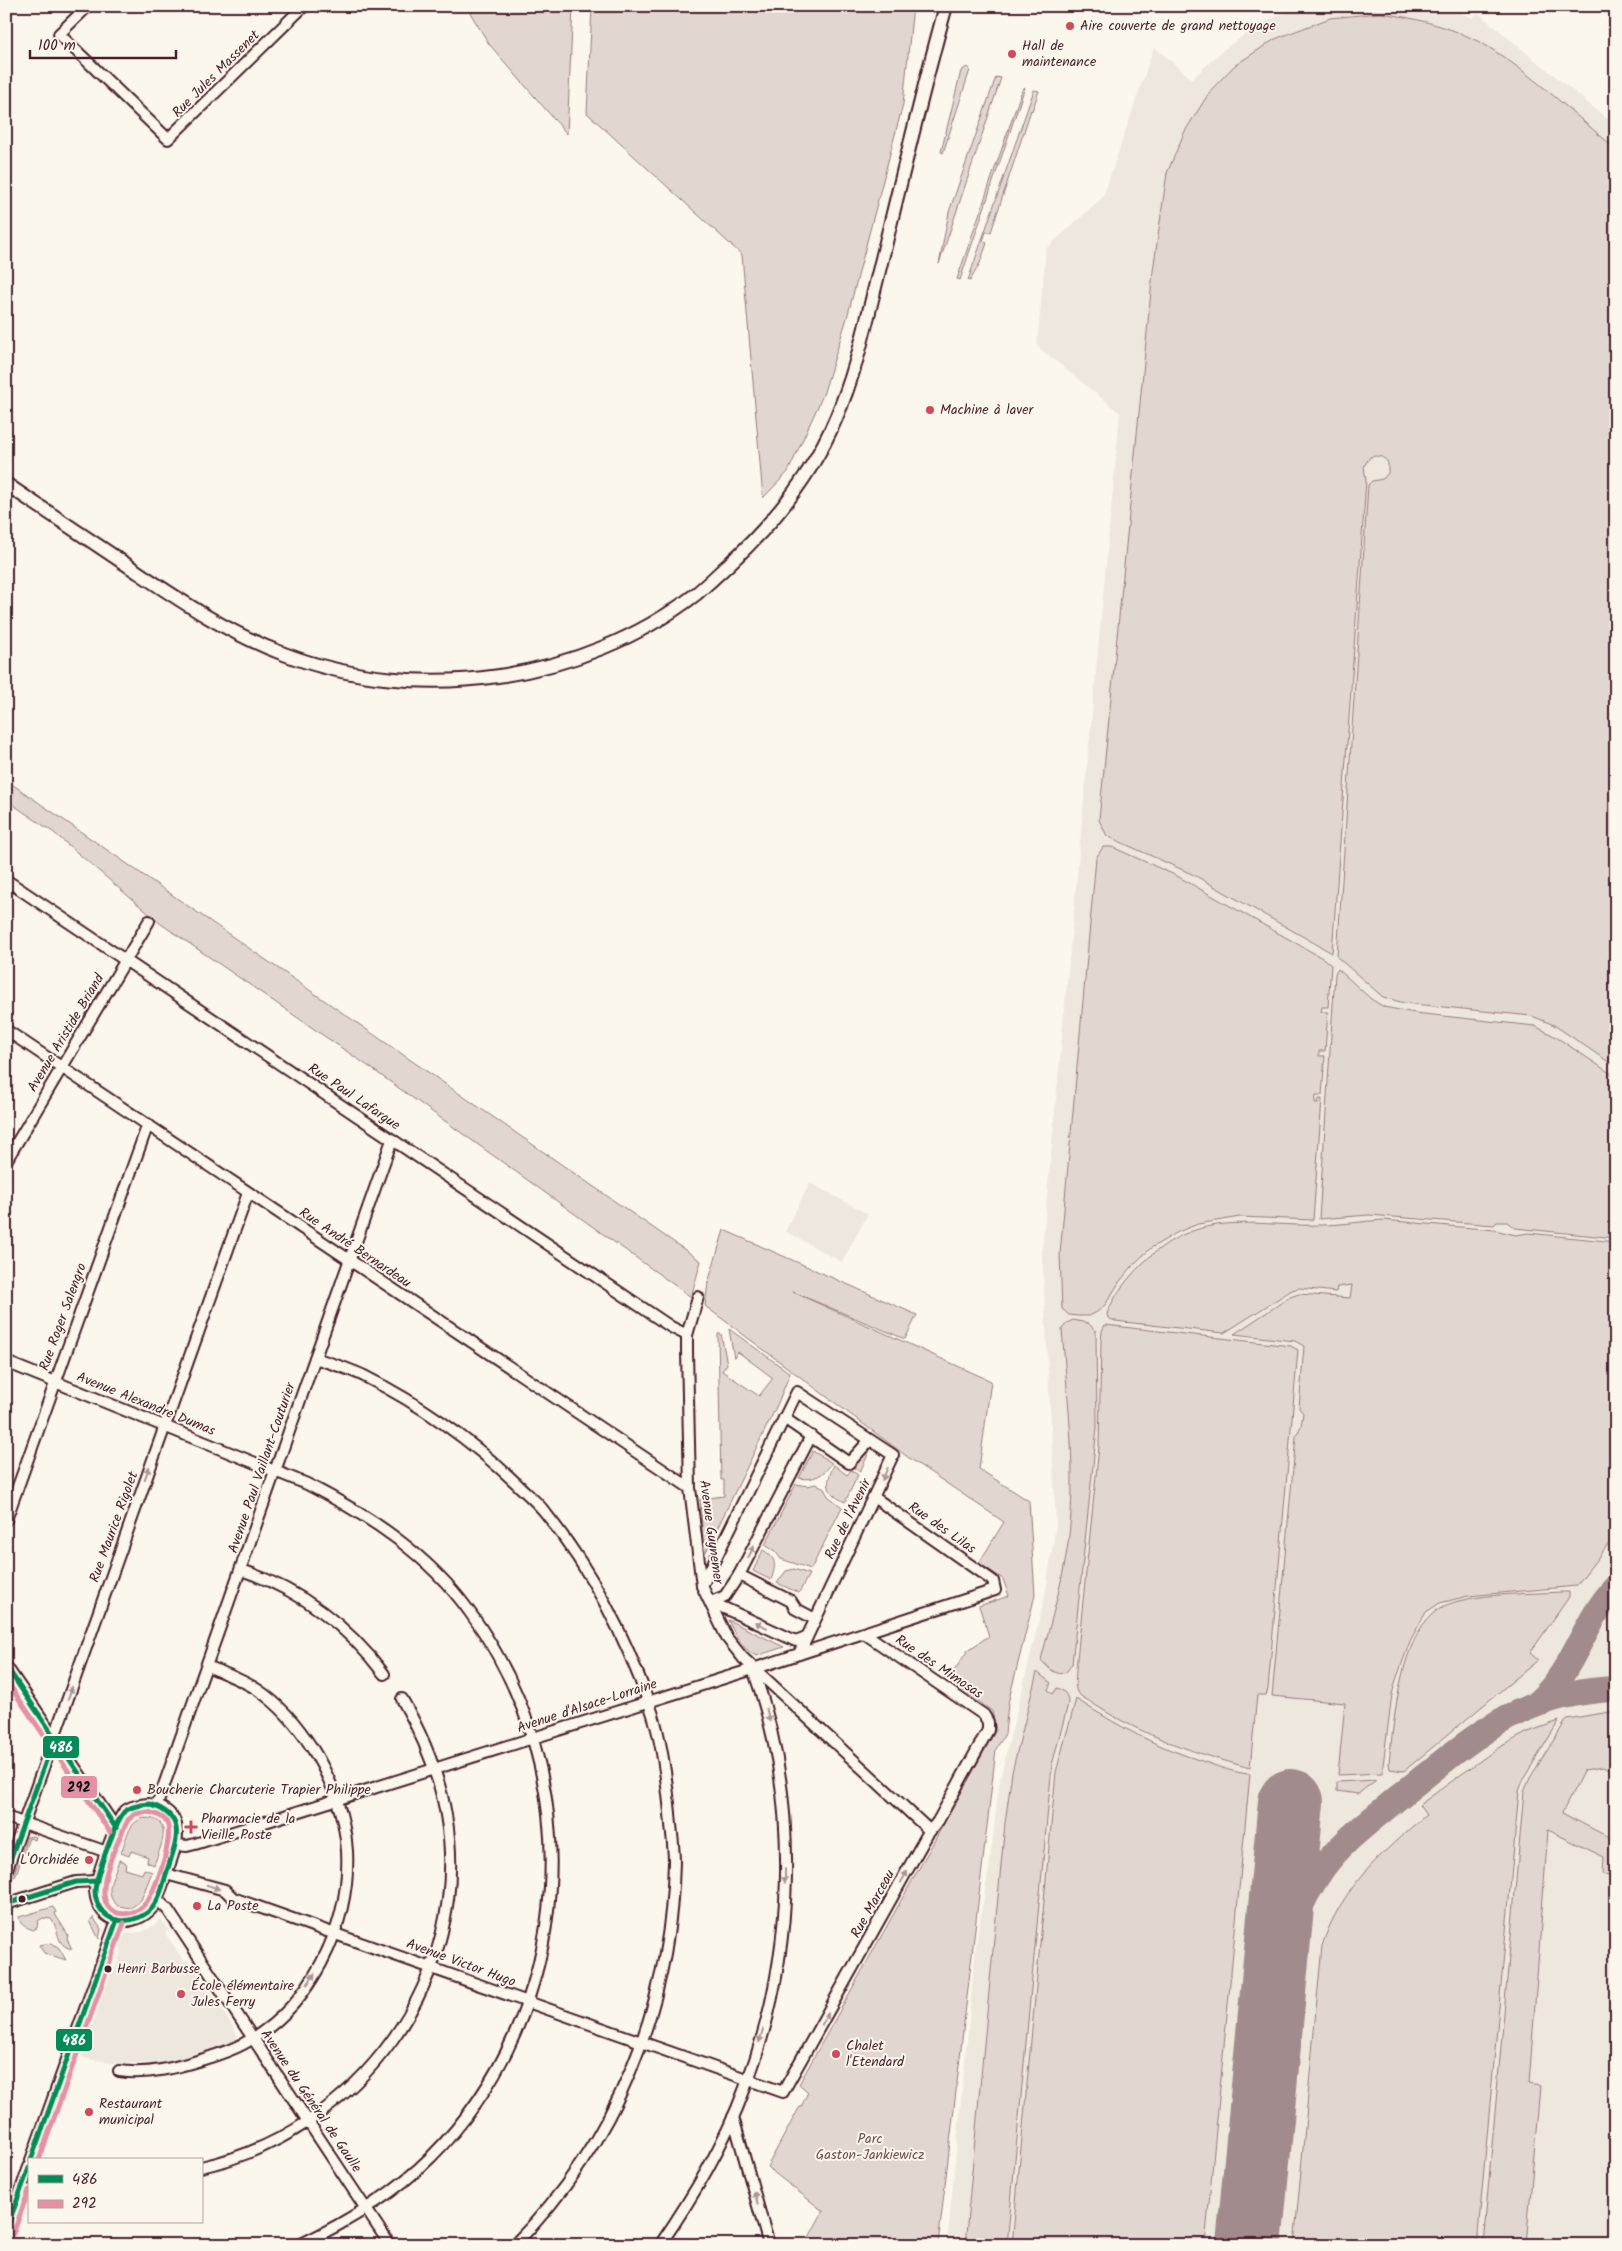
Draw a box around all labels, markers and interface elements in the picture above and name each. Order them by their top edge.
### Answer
place label: Aire couverte de grand nettoyage [1080,15,1276,37]
marker: Aire couverte de grand nettoyage [1064,20,1076,32]
street label: Rue Jules Massenet [167,25,265,123]
scale bar [30,28,176,60]
text: 100 m [38,34,76,58]
place label: Hall de maintenance [1022,35,1097,73]
marker: Hall de maintenance [1006,48,1018,60]
place label: Machine à laver [940,399,1034,421]
marker: Machine à laver [924,404,936,416]
street label: Avenue Aristide Briand [22,969,111,1096]
street label: Rue Paul Lafargue [303,1058,405,1136]
street label: Rue André Bernardeau [294,1202,416,1294]
street label: Rue Roger Salengro [33,1260,93,1374]
street label: Avenue Alexandre Dumas [73,1366,219,1442]
street label: Avenue Paul Vaillant-Couturier [222,1378,302,1556]
one-way arrow [144,1466,151,1481]
one-way arrow [881,1467,889,1481]
street label: Rue Maurice Rigolet [84,1468,145,1586]
street label: Rue de l'Avenir [819,1474,878,1563]
street label: Avenue Guynemer [693,1479,729,1587]
street label: Rue des Lilas [903,1496,981,1560]
one-way arrow [747,1545,755,1559]
one-way arrow [754,1621,769,1629]
street label: Rue des Mimosas [891,1629,987,1705]
street label: Avenue d'Alsace-Lorraine [514,1673,661,1739]
one-way arrow [67,1685,74,1700]
one-way arrow [764,1707,772,1722]
line badge: 486 [42,1735,80,1759]
text: 486 [49,1737,73,1759]
line badge: 292 [60,1775,98,1799]
text: 292 [67,1777,91,1799]
place label: Boucherie Charcuterie Trapier Philippe [147,1779,371,1801]
marker: Boucherie Charcuterie Trapier Philippe [131,1784,143,1796]
place label: Pharmacie de la Vieille Poste [201,1808,295,1846]
marker: Pharmacie de la Vieille Poste [185,1821,197,1833]
place label: L'Orchidée [20,1849,80,1871]
marker: L'Orchidée [83,1854,95,1866]
street label: Rue Marceau [845,1866,901,1942]
one-way arrow [781,1868,789,1884]
one-way arrow [899,1870,908,1884]
one-way arrow [206,1883,221,1891]
unlabelled marker [17,1894,27,1904]
place label: La Poste [207,1895,259,1917]
marker: La Poste [191,1900,203,1912]
street label: Avenue Victor Hugo [403,1933,519,1993]
place label: Henri Barbusse [117,1959,200,1980]
marker: Henri Barbusse [103,1964,113,1974]
one-way arrow [307,1972,316,1986]
place label: École élémentaire Jules Ferry [191,1975,295,2013]
marker: École élémentaire Jules Ferry [175,1988,187,2000]
one-way arrow [821,2012,829,2026]
street label: Avenue du Général de Gaulle [255,2025,368,2178]
line badge: 486 [55,2028,93,2052]
one-way arrow [757,2029,765,2044]
text: 486 [62,2030,86,2052]
place label: Chalet l'Etendard [846,2035,905,2073]
marker: Chalet l'Etendard [830,2048,842,2060]
place label: Restaurant municipal [99,2093,163,2131]
marker: Restaurant municipal [83,2106,95,2118]
park label: Parc Gaston-Jankiewicz [816,2128,924,2166]
legend [28,2158,202,2224]
text: 486 [72,2168,98,2192]
one-way arrow [751,2190,759,2205]
text: 292 [72,2192,97,2216]

